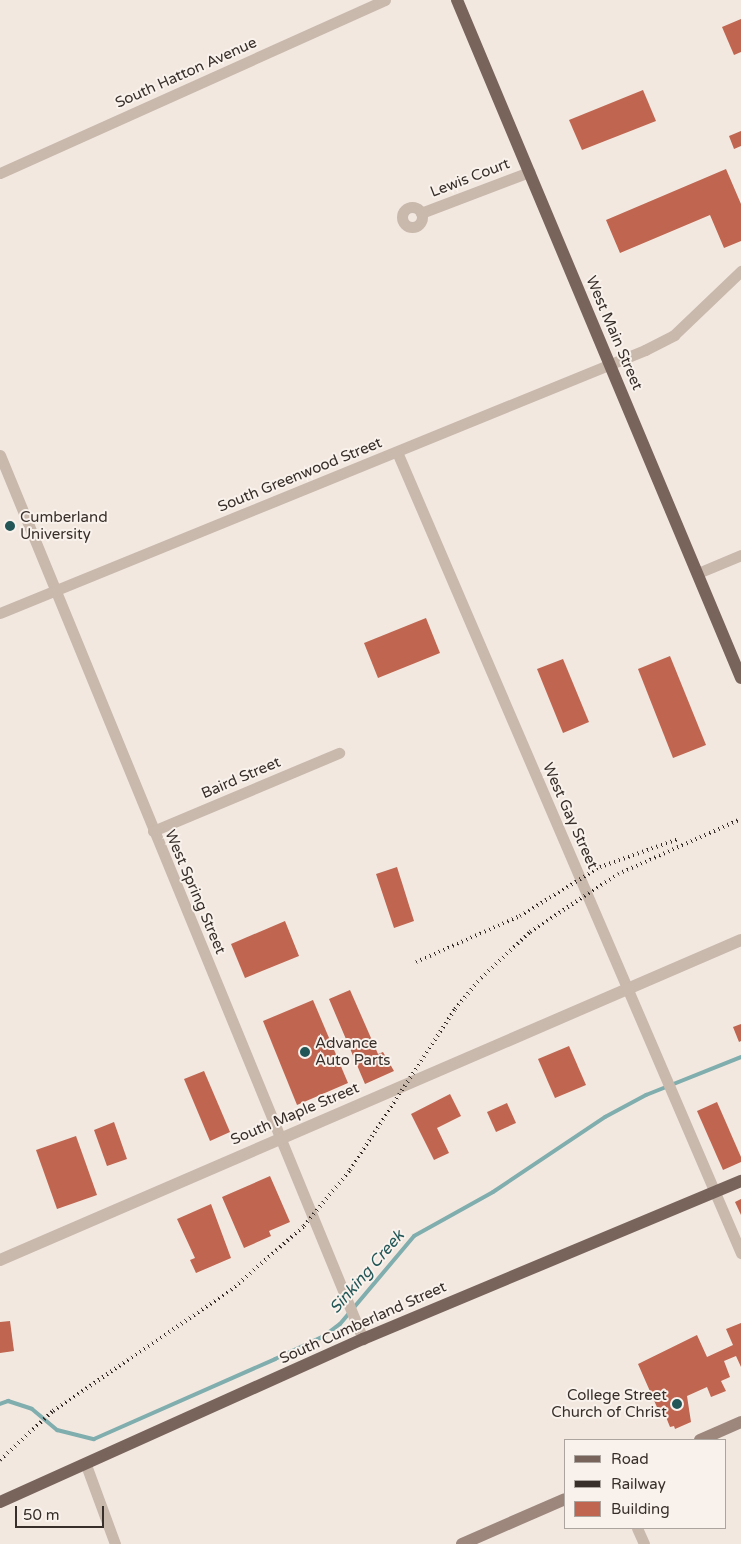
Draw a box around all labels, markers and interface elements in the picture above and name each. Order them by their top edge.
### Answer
street label: South Hatton Avenue [112,34,260,112]
street label: Lewis Court [428,155,512,201]
street label: West Main Street [582,273,646,393]
street label: South Greenwood Street [215,434,385,516]
place label: Cumberland University [20,508,108,543]
marker: Cumberland University [4,520,16,532]
street label: Baird Street [199,753,283,803]
street label: West Gay Street [539,760,601,872]
street label: West Spring Street [161,827,229,957]
place label: Advance Auto Parts [315,1034,391,1069]
marker: Advance Auto Parts [299,1046,311,1058]
street label: South Maple Street [228,1079,362,1149]
water label: Sinking Creek [326,1227,408,1317]
street label: South Cumberland Street [277,1278,449,1368]
place label: College Street Church of Christ [551,1386,667,1421]
marker: College Street Church of Christ [671,1398,683,1410]
legend [564,1439,726,1529]
text: Road [611,1450,649,1468]
text: Railway [611,1475,666,1493]
scale bar [18,1496,106,1528]
text: Building [611,1500,670,1518]
text: 50 m [23,1506,60,1524]

